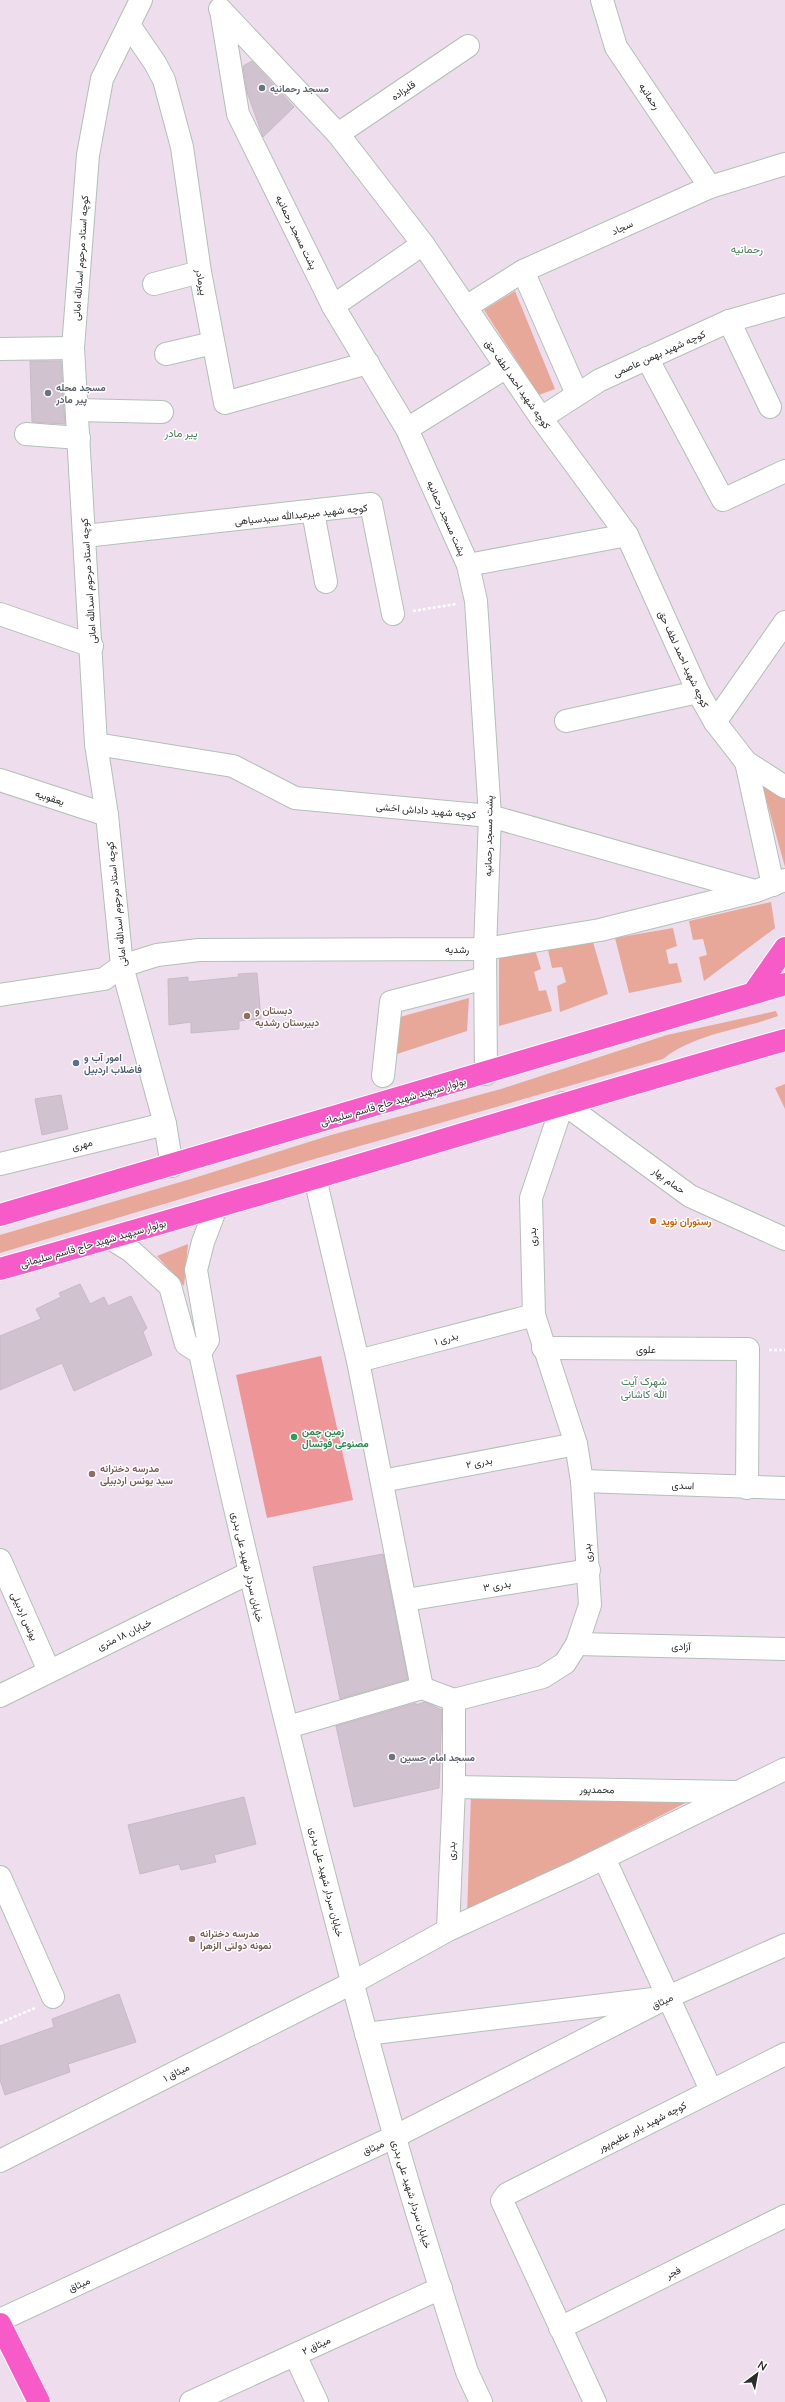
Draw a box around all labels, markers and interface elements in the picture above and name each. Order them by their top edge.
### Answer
street label: قلیزاده [389,77,418,103]
street label: رحمانیه [636,80,663,112]
place label: مسجد رحمانیه [270,82,329,95]
marker: مسجد رحمانیه [257,83,267,93]
street label: پشت مسجد رحمانیه [272,193,320,272]
street label: کوچه استاد مرحوم اسدالله امانی [70,194,92,321]
street label: سجاد [609,217,635,238]
district label: رحمانیه [731,242,763,256]
street label: پیرمادر [192,267,210,297]
street label: کوچه شهید بهمن عاصمی [611,327,708,381]
street label: کوچه شهید احمد لطف حق [481,337,554,432]
place label: مسجد محله پیر مادر [55,381,106,407]
marker: مسجد محله پیر مادر [43,388,53,398]
district label: پیر مادر [163,426,198,441]
street label: پشت مسجد رحمانیه [423,478,469,558]
street label: کوچه شهید میرعبدالله سیدسیاهی [234,501,369,529]
street label: کوچه استاد مرحوم اسدالله امانی [78,517,100,644]
street label: کوچه شهید احمد لطف حق [654,609,712,711]
street label: یعقوبیه [34,787,66,808]
street label: پشت مسجد رحمانیه [481,795,497,877]
street label: کوچه شهید داداش اخشی [375,800,477,822]
street label: کوچه استاد مرحوم اسدالله امانی [103,840,131,967]
street label: رشدیه [445,943,469,956]
place label: دبستان و دبیرستان رشدیه [255,1004,319,1029]
marker: دبستان و دبیرستان رشدیه [242,1011,252,1021]
place label: امور آب و فاضلاب اردبیل [84,1051,142,1076]
marker: امور آب و فاضلاب اردبیل [71,1058,81,1068]
street label: بولوار سپهبد شهید حاج قاسم سلیمانی [319,1074,468,1129]
street label: مهری [70,1136,94,1153]
street label: حمام بهار [649,1164,688,1197]
place label: رستوران نوید [661,1215,712,1228]
street label: بولوار سپهبد شهید حاج قاسم سلیمانی [19,1216,168,1271]
marker: رستوران نوید [648,1216,658,1226]
street label: بدری [526,1227,539,1246]
street label: بدری ۱ [433,1329,460,1348]
street label: علوی [636,1343,656,1356]
district label: شهرک آیت الله کاشانی [621,1374,667,1401]
place label: زمین چمن مصنوعی فوتسال [302,1425,369,1450]
marker: زمین چمن مصنوعی فوتسال [289,1432,299,1442]
street label: بدری ۲ [465,1454,493,1471]
place label: مدرسه دخترانه سید یونس اردبیلی [100,1462,173,1487]
marker: مدرسه دخترانه سید یونس اردبیلی [87,1469,97,1479]
street label: اسدی [671,1479,694,1492]
street label: خیابان سردار شهید علی بدری [229,1511,267,1624]
street label: بدری [580,1543,595,1563]
street label: بدری ۳ [482,1577,512,1594]
street label: یونس اردبیلی [8,1590,41,1643]
street label: خیابان ۱۸ متری [95,1616,154,1653]
street label: آزادی [671,1640,691,1653]
place label: مسجد امام حسین [400,1751,476,1764]
marker: مسجد امام حسین [387,1752,397,1762]
street label: محمدپور [578,1783,614,1797]
street label: خیابان سردار شهید علی بدری [307,1826,347,1939]
street label: بدری [445,1841,458,1861]
place label: مدرسه دخترانه نمونه دولتی الزهرا [200,1927,272,1952]
marker: مدرسه دخترانه نمونه دولتی الزهرا [187,1934,197,1944]
street label: میثاق [649,1991,675,2012]
street label: میثاق ۱ [161,2060,192,2085]
street label: کوچه شهید یاور عظیم‌پور [595,2098,690,2156]
street label: میثاق [360,2137,386,2158]
street label: خیابان سردار شهید علی بدری [389,2138,434,2250]
street label: فجر [663,2263,683,2282]
street label: میثاق [66,2274,92,2295]
street label: میثاق ۲ [300,2333,333,2358]
north arrow [737,2354,777,2394]
text: N [755,2357,770,2374]

